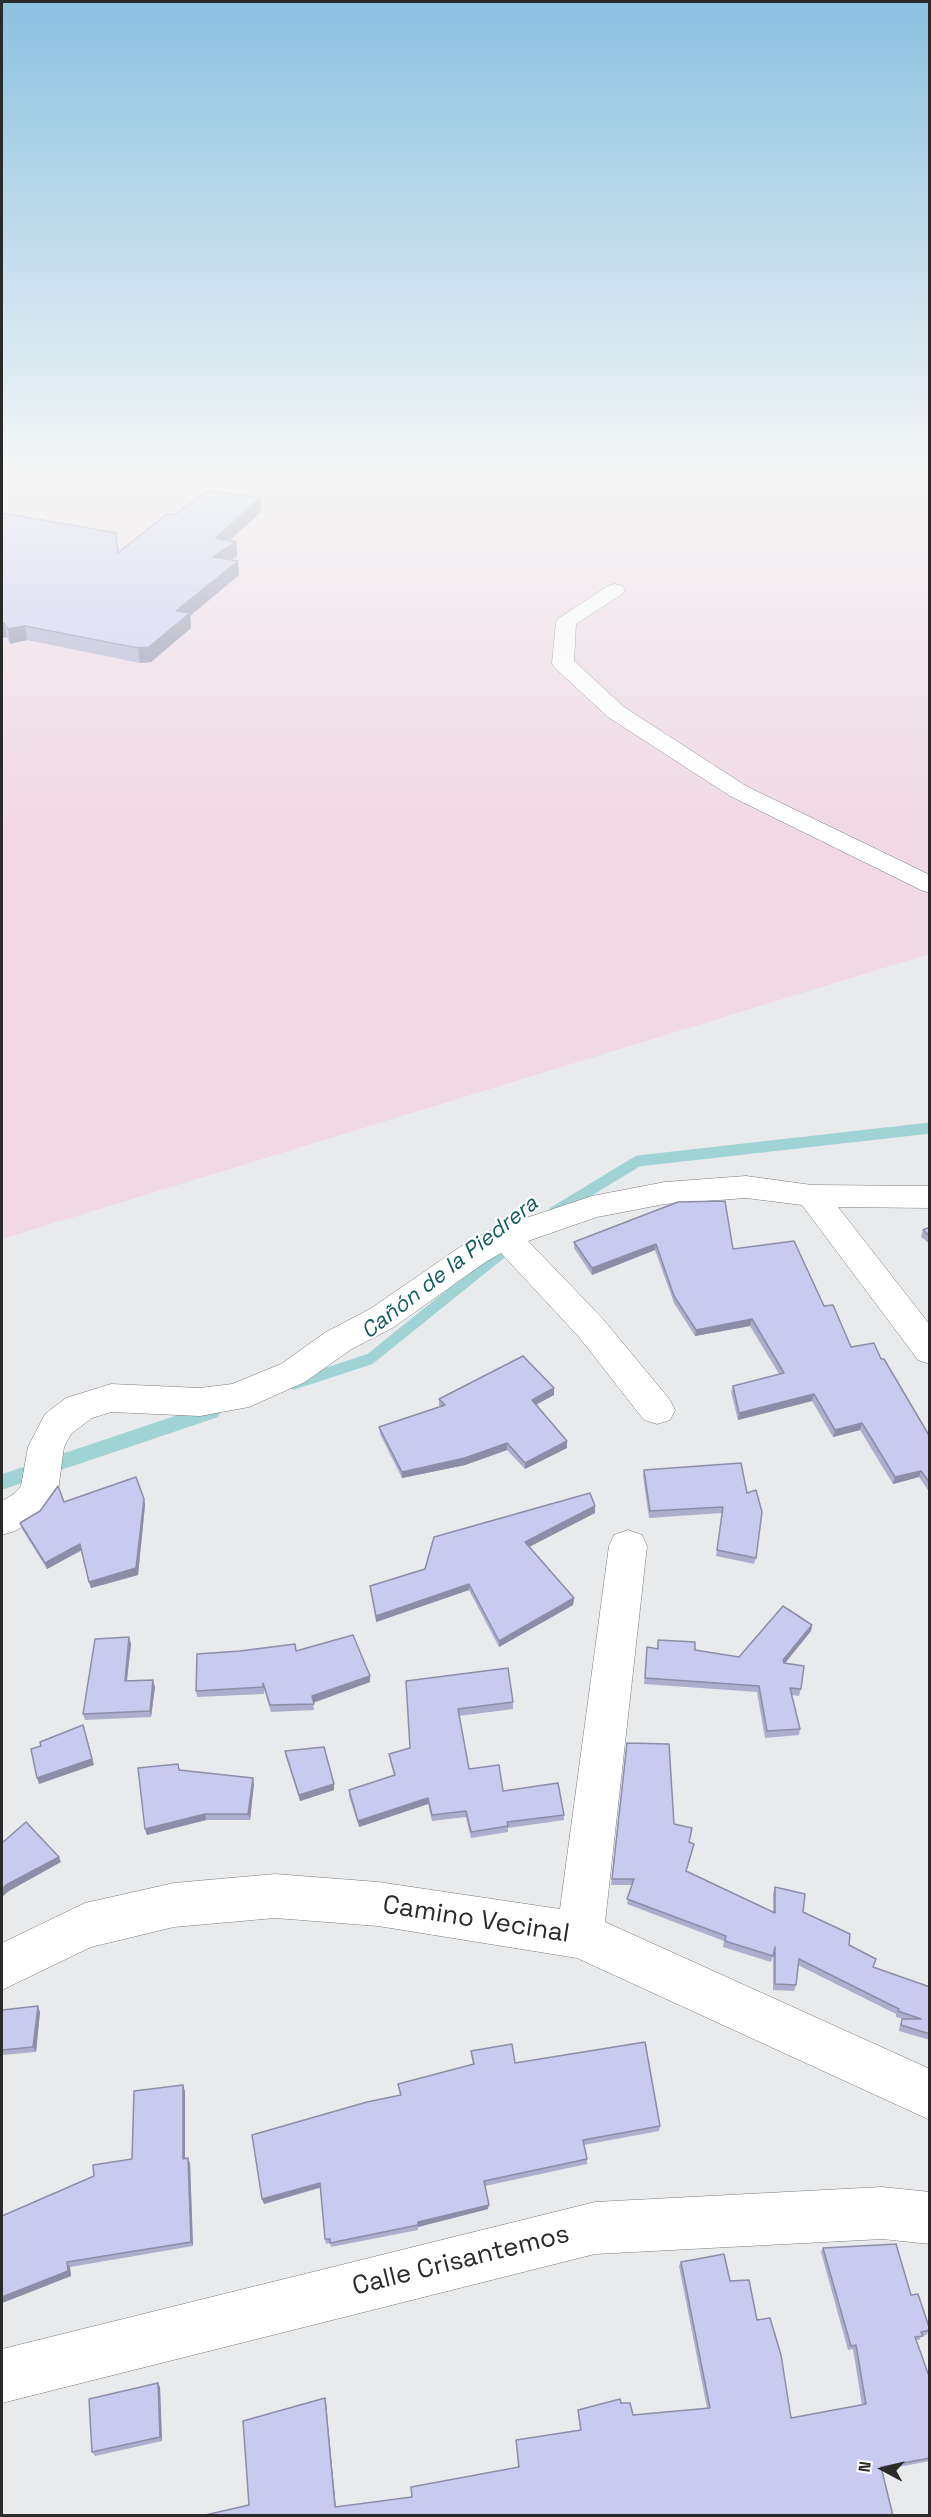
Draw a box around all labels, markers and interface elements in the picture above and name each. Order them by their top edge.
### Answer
water label: Cañón de la Piedrera [356,1191,544,1345]
street label: Camino Vecinal [380,1890,572,1950]
street label: Calle Crisantemos [349,2219,573,2303]
north arrow [853,2439,913,2499]
text: N [854,2460,876,2473]

